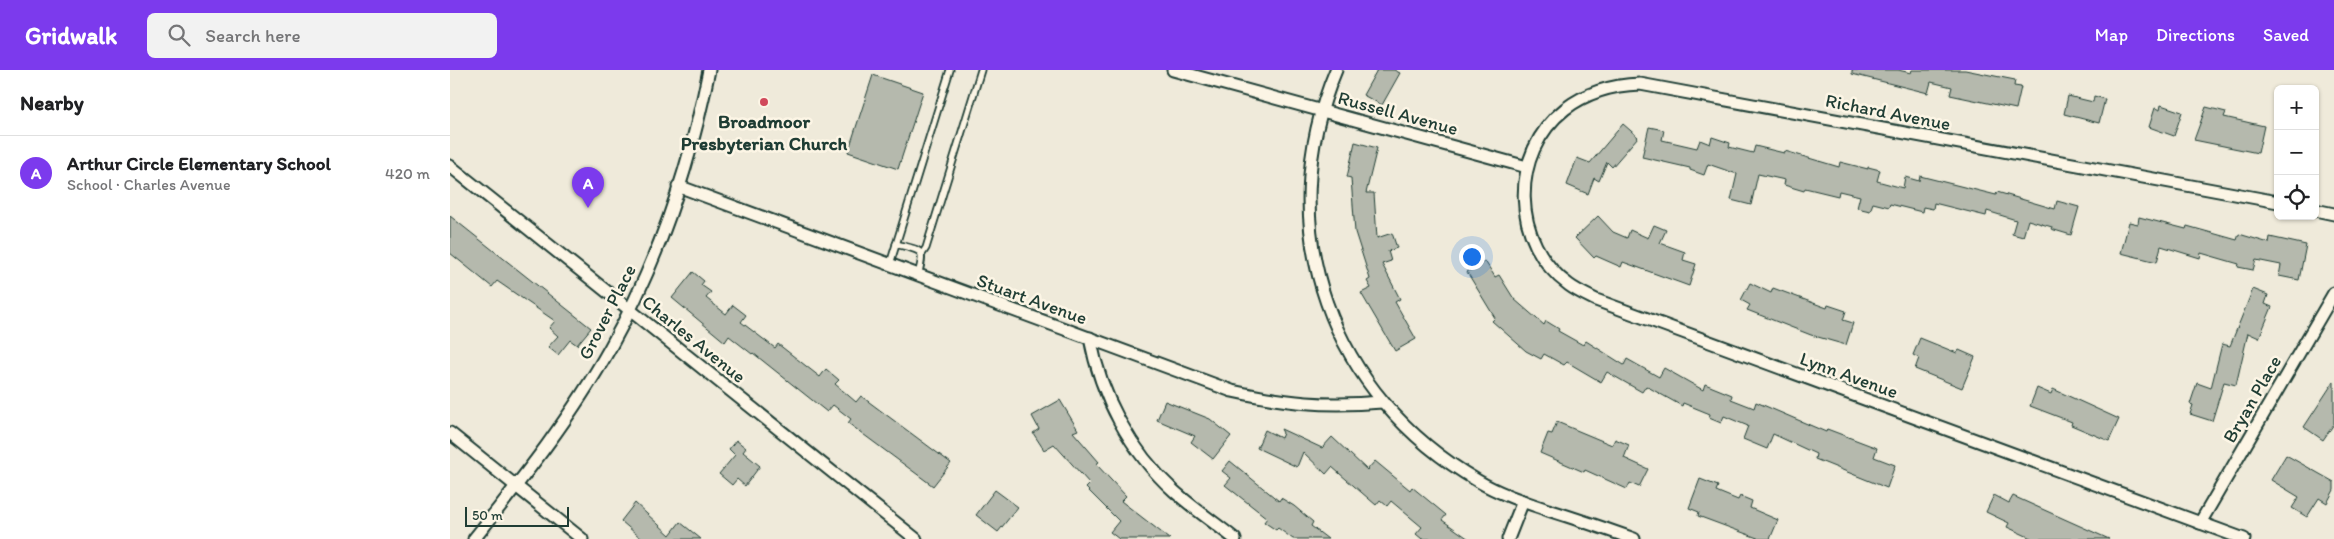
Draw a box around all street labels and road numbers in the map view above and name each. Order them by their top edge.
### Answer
street label: Russell Avenue [1335,86,1461,140]
street label: Richard Avenue [1823,89,1953,135]
street label: Grover Place [573,261,641,363]
street label: Stuart Avenue [974,268,1090,330]
street label: Charles Avenue [637,290,751,388]
street label: Lynn Avenue [1797,347,1901,403]
street label: Bryan Place [2218,351,2286,447]

